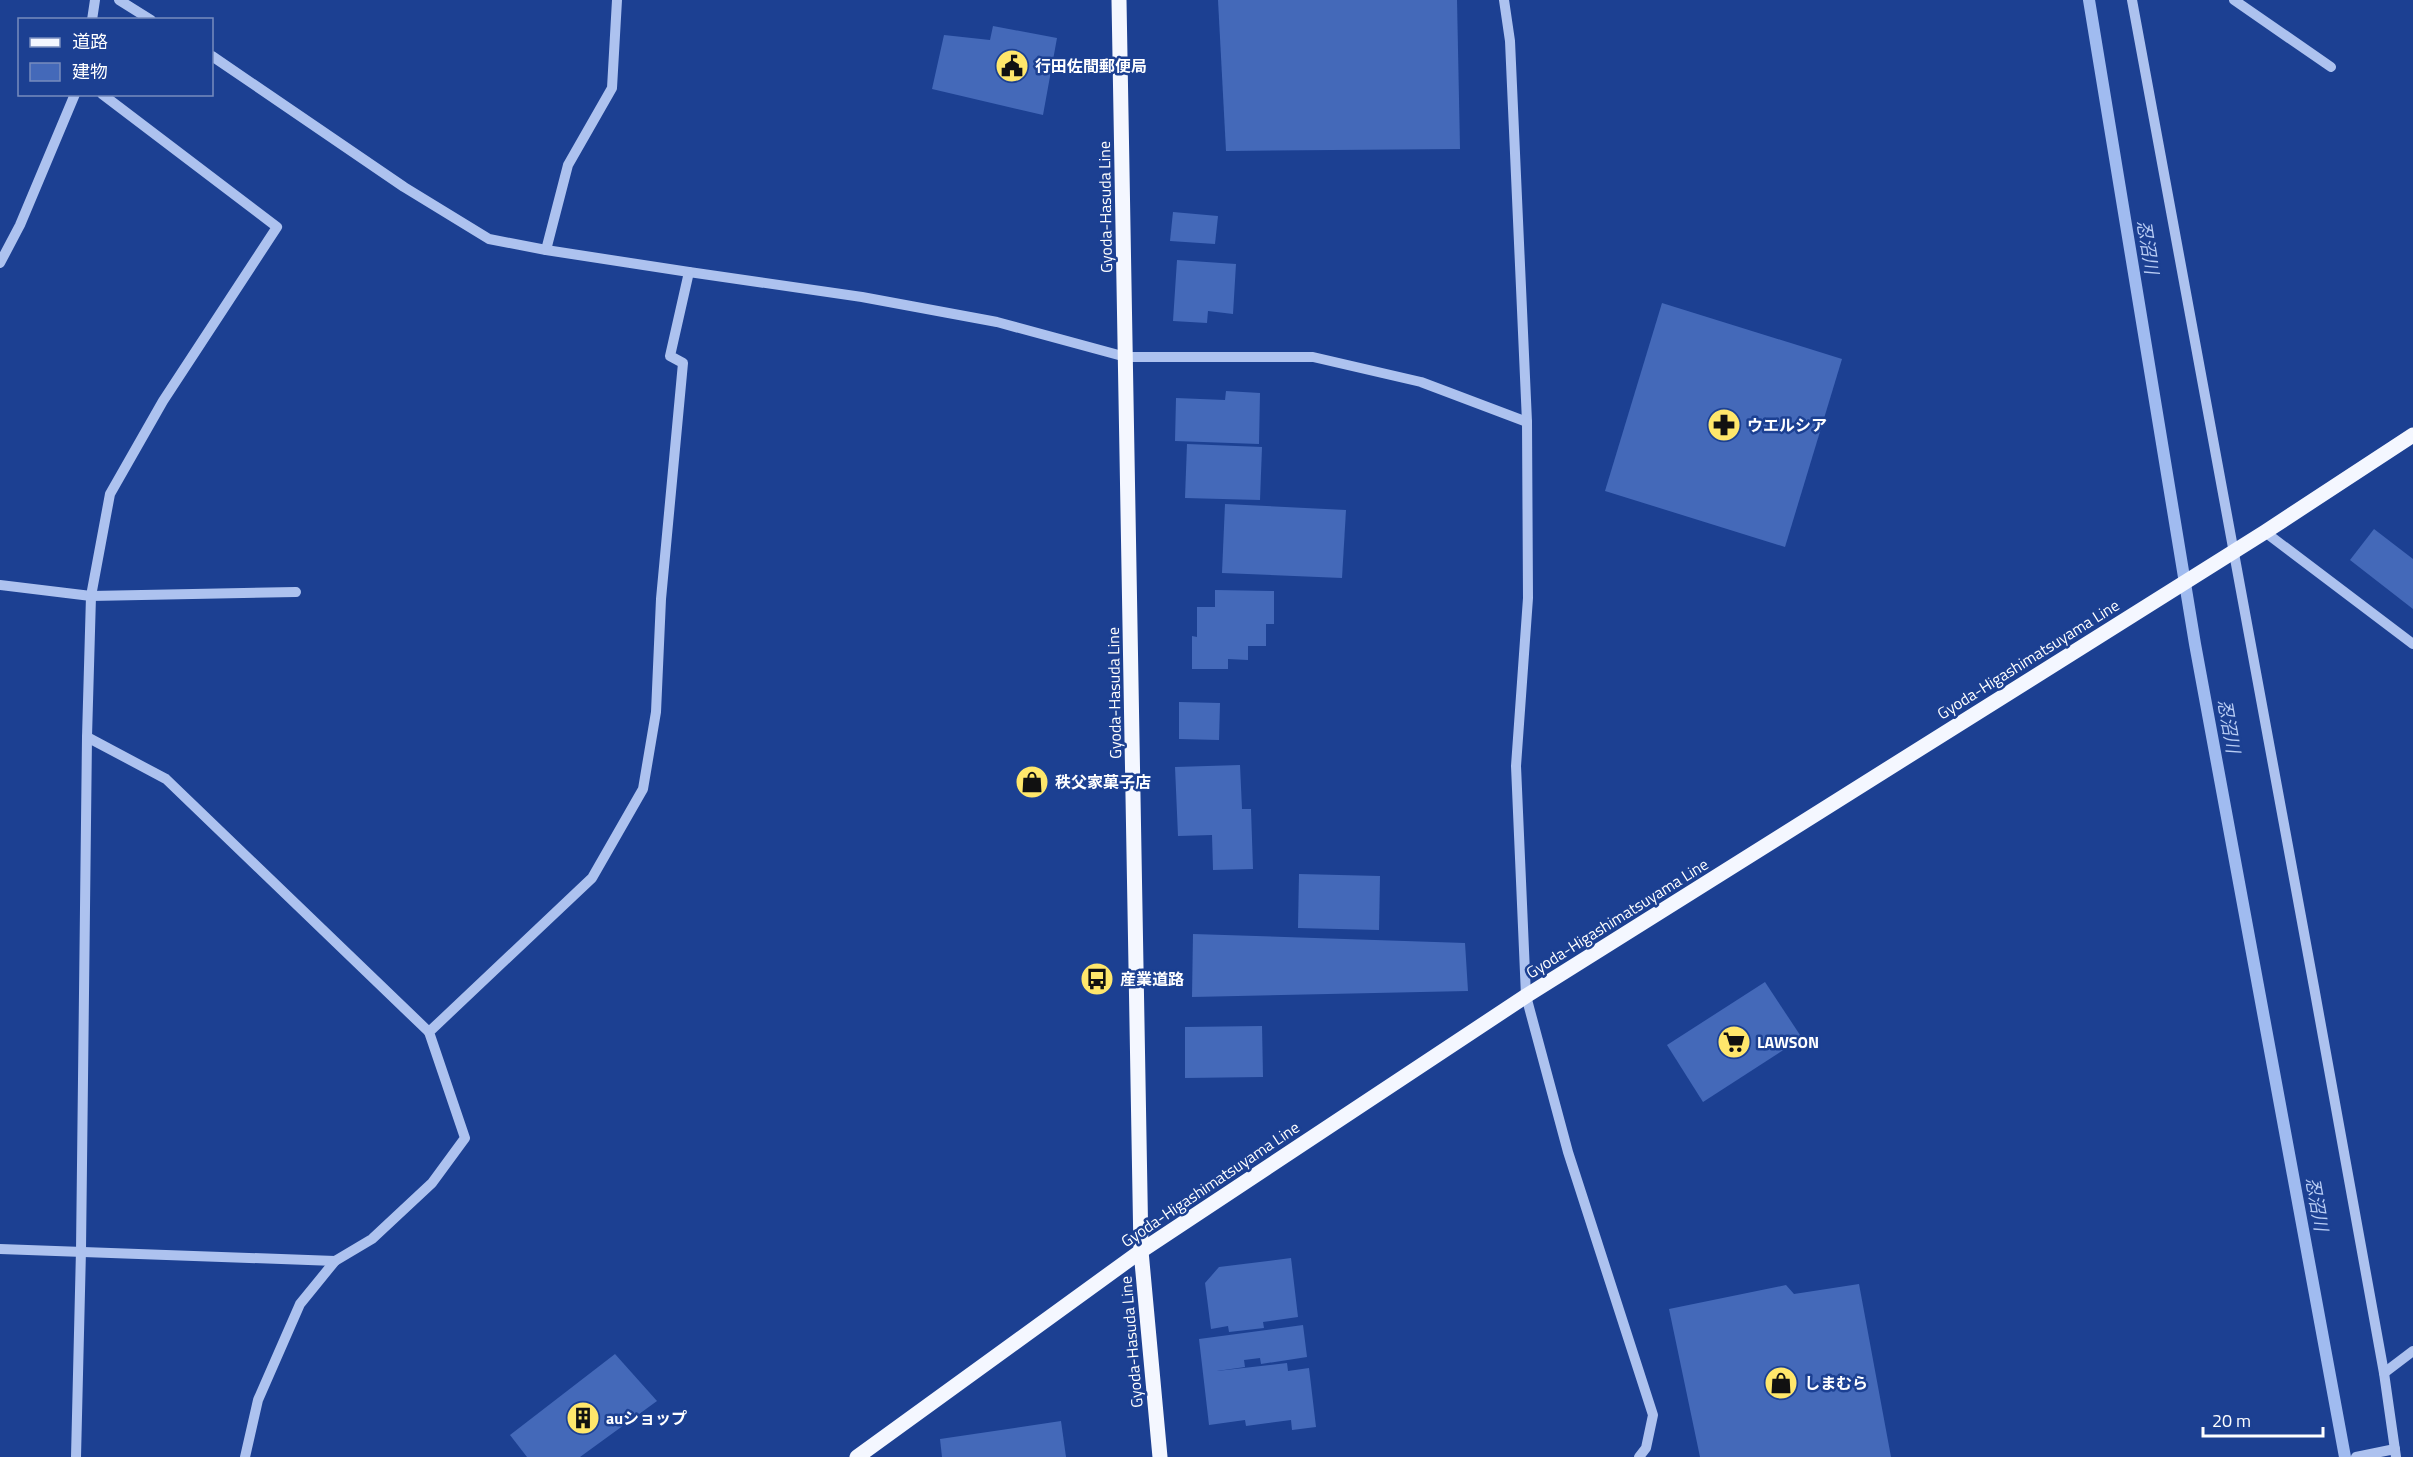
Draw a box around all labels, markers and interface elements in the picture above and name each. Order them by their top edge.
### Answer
legend [18,18,213,96]
text: 道路 [72,28,108,55]
public building icon: 行田佐間郵便局 [994,48,1030,84]
place label: 行田佐間郵便局 [1035,54,1147,78]
text: 建物 [72,58,108,85]
street label: Gyoda-Hasuda Line [1092,141,1118,273]
water label: 忍沼川 [2130,218,2166,278]
pharmacy icon: ウエルシア [1706,407,1742,443]
place label: ウエルシア [1747,413,1827,437]
street label: Gyoda-Higashimatsuyama Line [1932,593,2124,725]
street label: Gyoda-Hasuda Line [1101,627,1127,759]
water label: 忍沼川 [2211,697,2247,757]
shop icon: 秩父家菓子店 [1014,764,1050,800]
place label: 秩父家菓子店 [1055,770,1151,794]
street label: Gyoda-Higashimatsuyama Line [1521,852,1713,984]
bus stop icon: 産業道路 [1079,961,1115,997]
place label: 産業道路 [1120,967,1184,991]
supermarket icon: LAWSON [1716,1024,1752,1060]
place label: LAWSON [1757,1030,1819,1054]
street label: Gyoda-Higashimatsuyama Line [1116,1115,1304,1253]
water label: 忍沼川 [2299,1175,2335,1235]
street label: Gyoda-Hasuda Line [1113,1275,1149,1409]
shop icon: しまむら [1763,1365,1799,1401]
place label: しまむら [1804,1371,1868,1395]
building icon: auショップ [565,1400,601,1436]
scale bar [2203,1400,2323,1438]
place label: auショップ [606,1406,687,1430]
text: 20 m [2212,1407,2251,1434]

